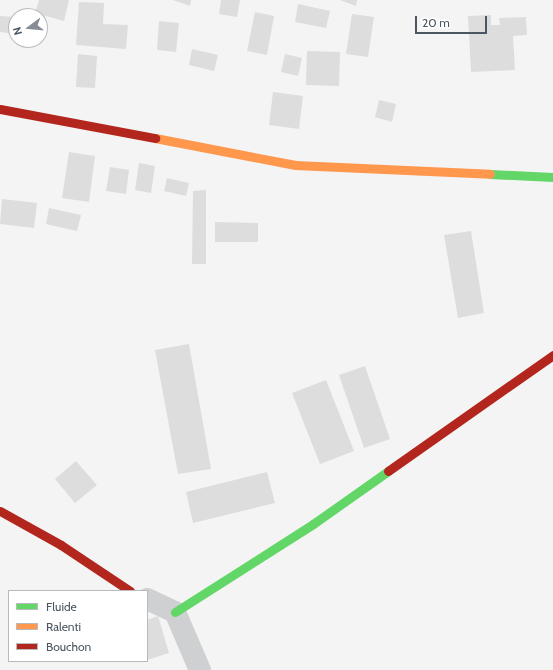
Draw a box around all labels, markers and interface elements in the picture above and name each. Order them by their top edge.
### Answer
north arrow [8,8,48,48]
scale bar [417,8,489,34]
text: 20 m [422,15,450,30]
text: N [10,25,25,37]
legend [8,590,148,662]
text: Fluide [46,599,77,614]
text: Ralenti [46,619,81,634]
text: Bouchon [46,639,91,654]

